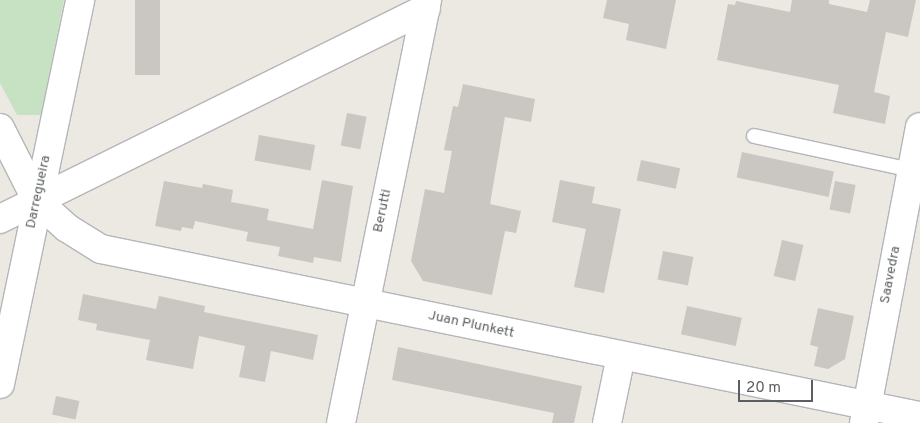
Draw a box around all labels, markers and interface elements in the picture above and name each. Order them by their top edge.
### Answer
street label: Darregueira [23,154,55,230]
street label: Berutti [370,188,396,234]
street label: Saavedra [877,245,905,305]
street label: Juan Plunkett [426,308,516,342]
scale bar [740,370,815,402]
text: 20 m [746,379,781,398]

